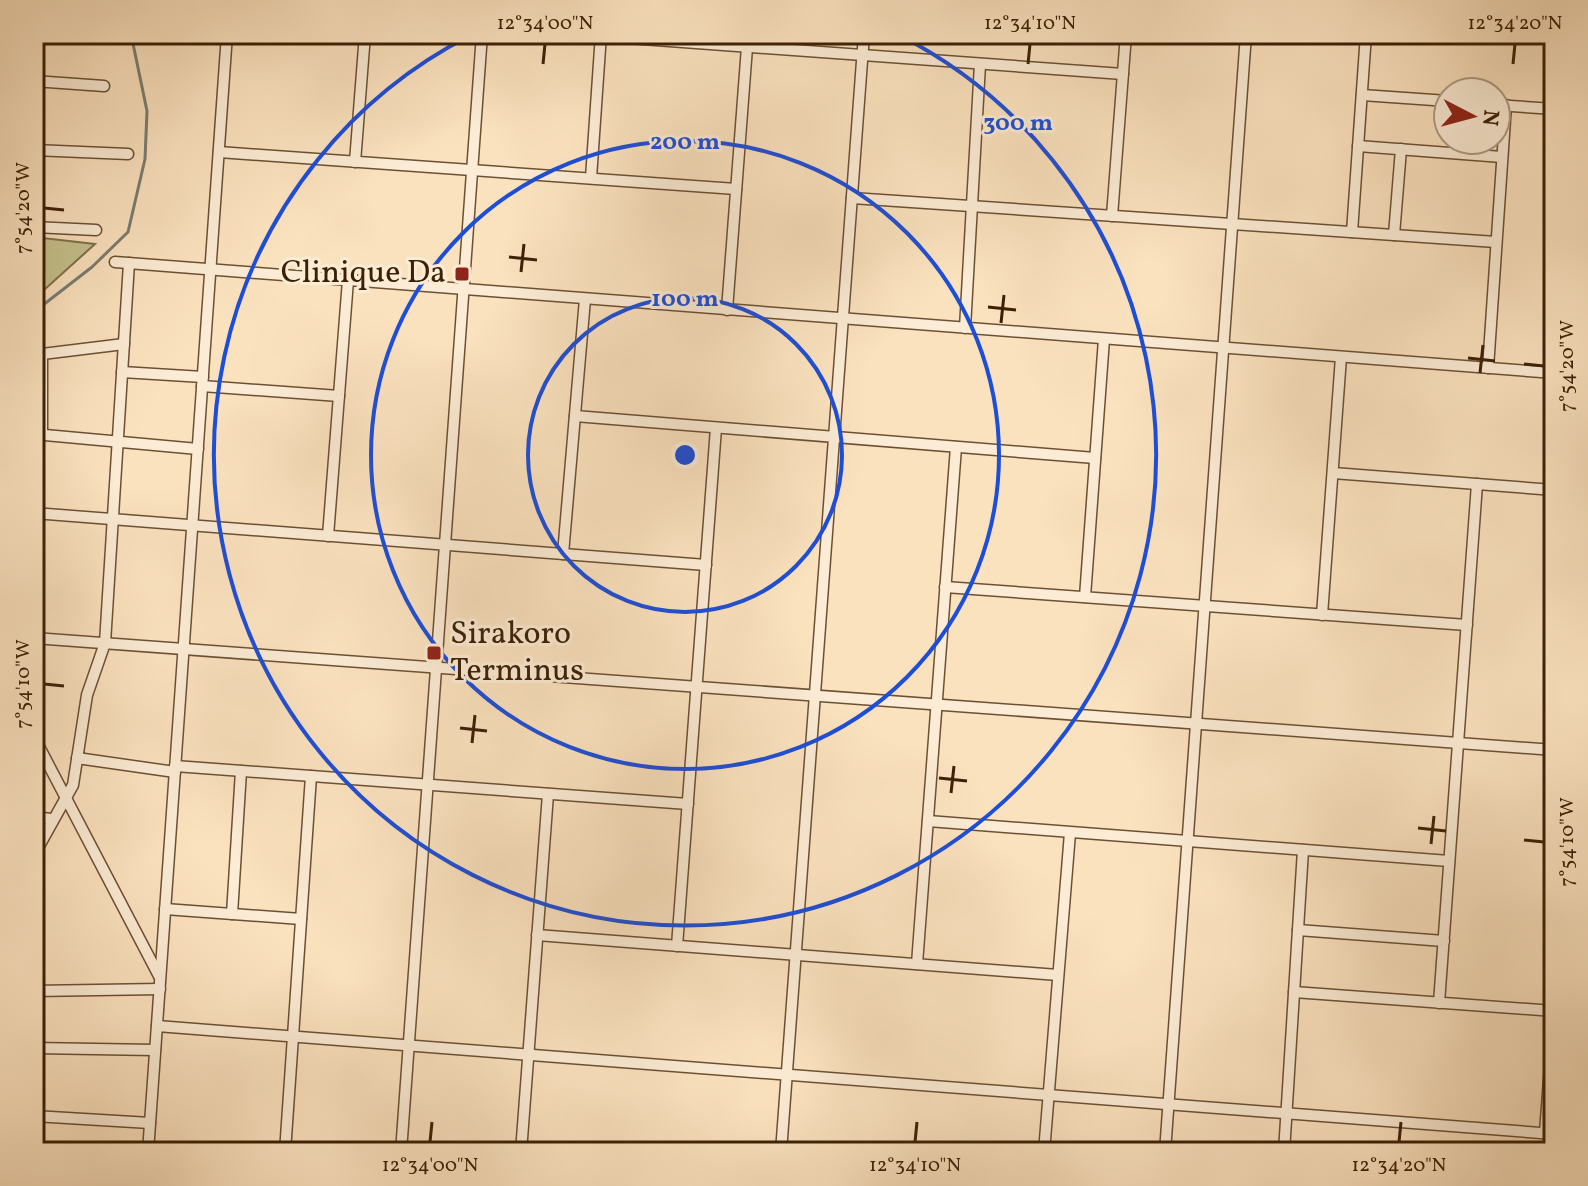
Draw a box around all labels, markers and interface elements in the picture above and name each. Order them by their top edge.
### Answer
text: 12°34'00"N [497,10,593,38]
text: 12°34'10"N [984,10,1076,38]
text: 12°34'20"N [1468,10,1563,38]
north arrow [1432,76,1512,156]
text: 300 m [983,107,1053,141]
text: N [1473,108,1506,127]
text: 200 m [650,126,720,160]
text: 7°54'20"W [10,162,38,254]
place label: Clinique Da [281,252,446,296]
marker: Clinique Da [453,265,471,283]
text: 100 m [651,283,719,317]
text: 7°54'20"W [1554,320,1582,412]
centre of rings [671,441,699,469]
place label: Sirakoro Terminus [450,613,584,694]
text: 7°54'10"W [10,639,38,729]
marker: Sirakoro Terminus [425,644,443,662]
text: 7°54'10"W [1554,797,1582,887]
text: 12°34'00"N [382,1152,478,1180]
text: 12°34'10"N [869,1152,961,1180]
text: 12°34'20"N [1352,1152,1447,1180]

